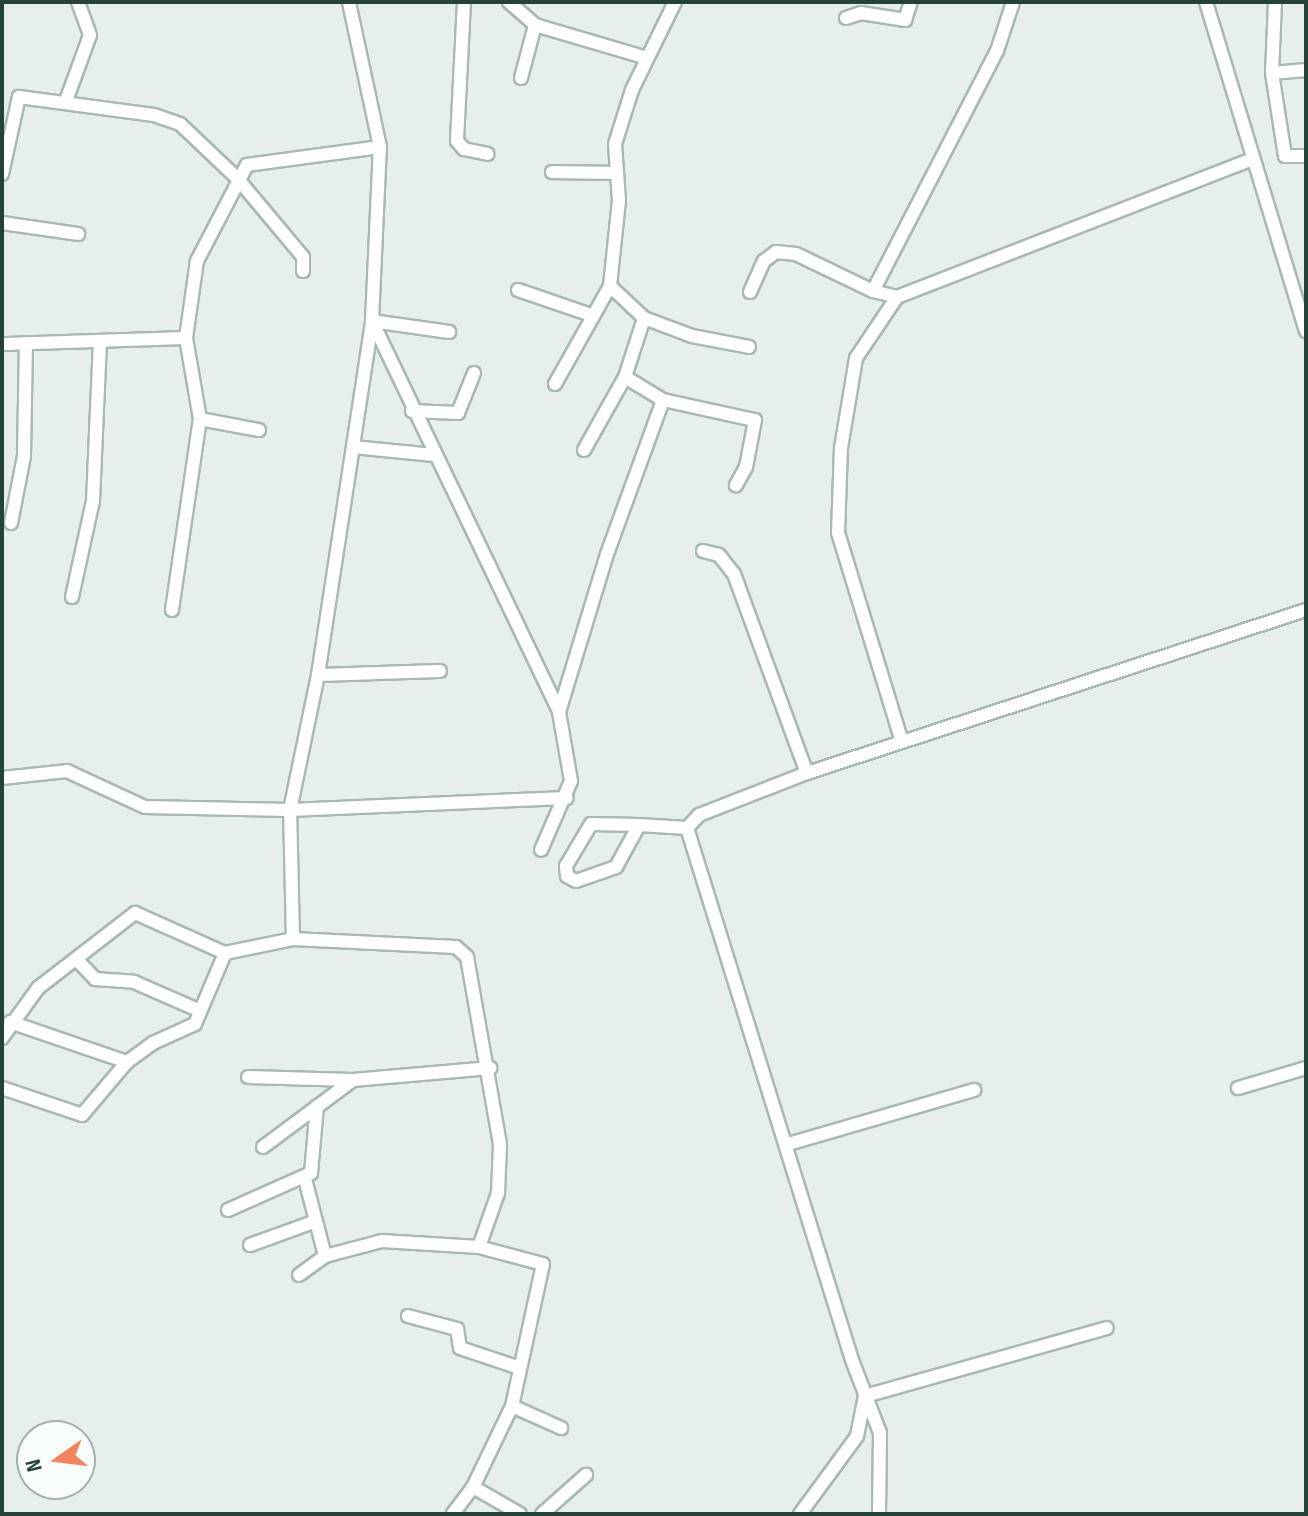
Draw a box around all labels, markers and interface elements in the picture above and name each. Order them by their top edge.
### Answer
north arrow [16,1420,96,1500]
text: N [20,1456,49,1474]

